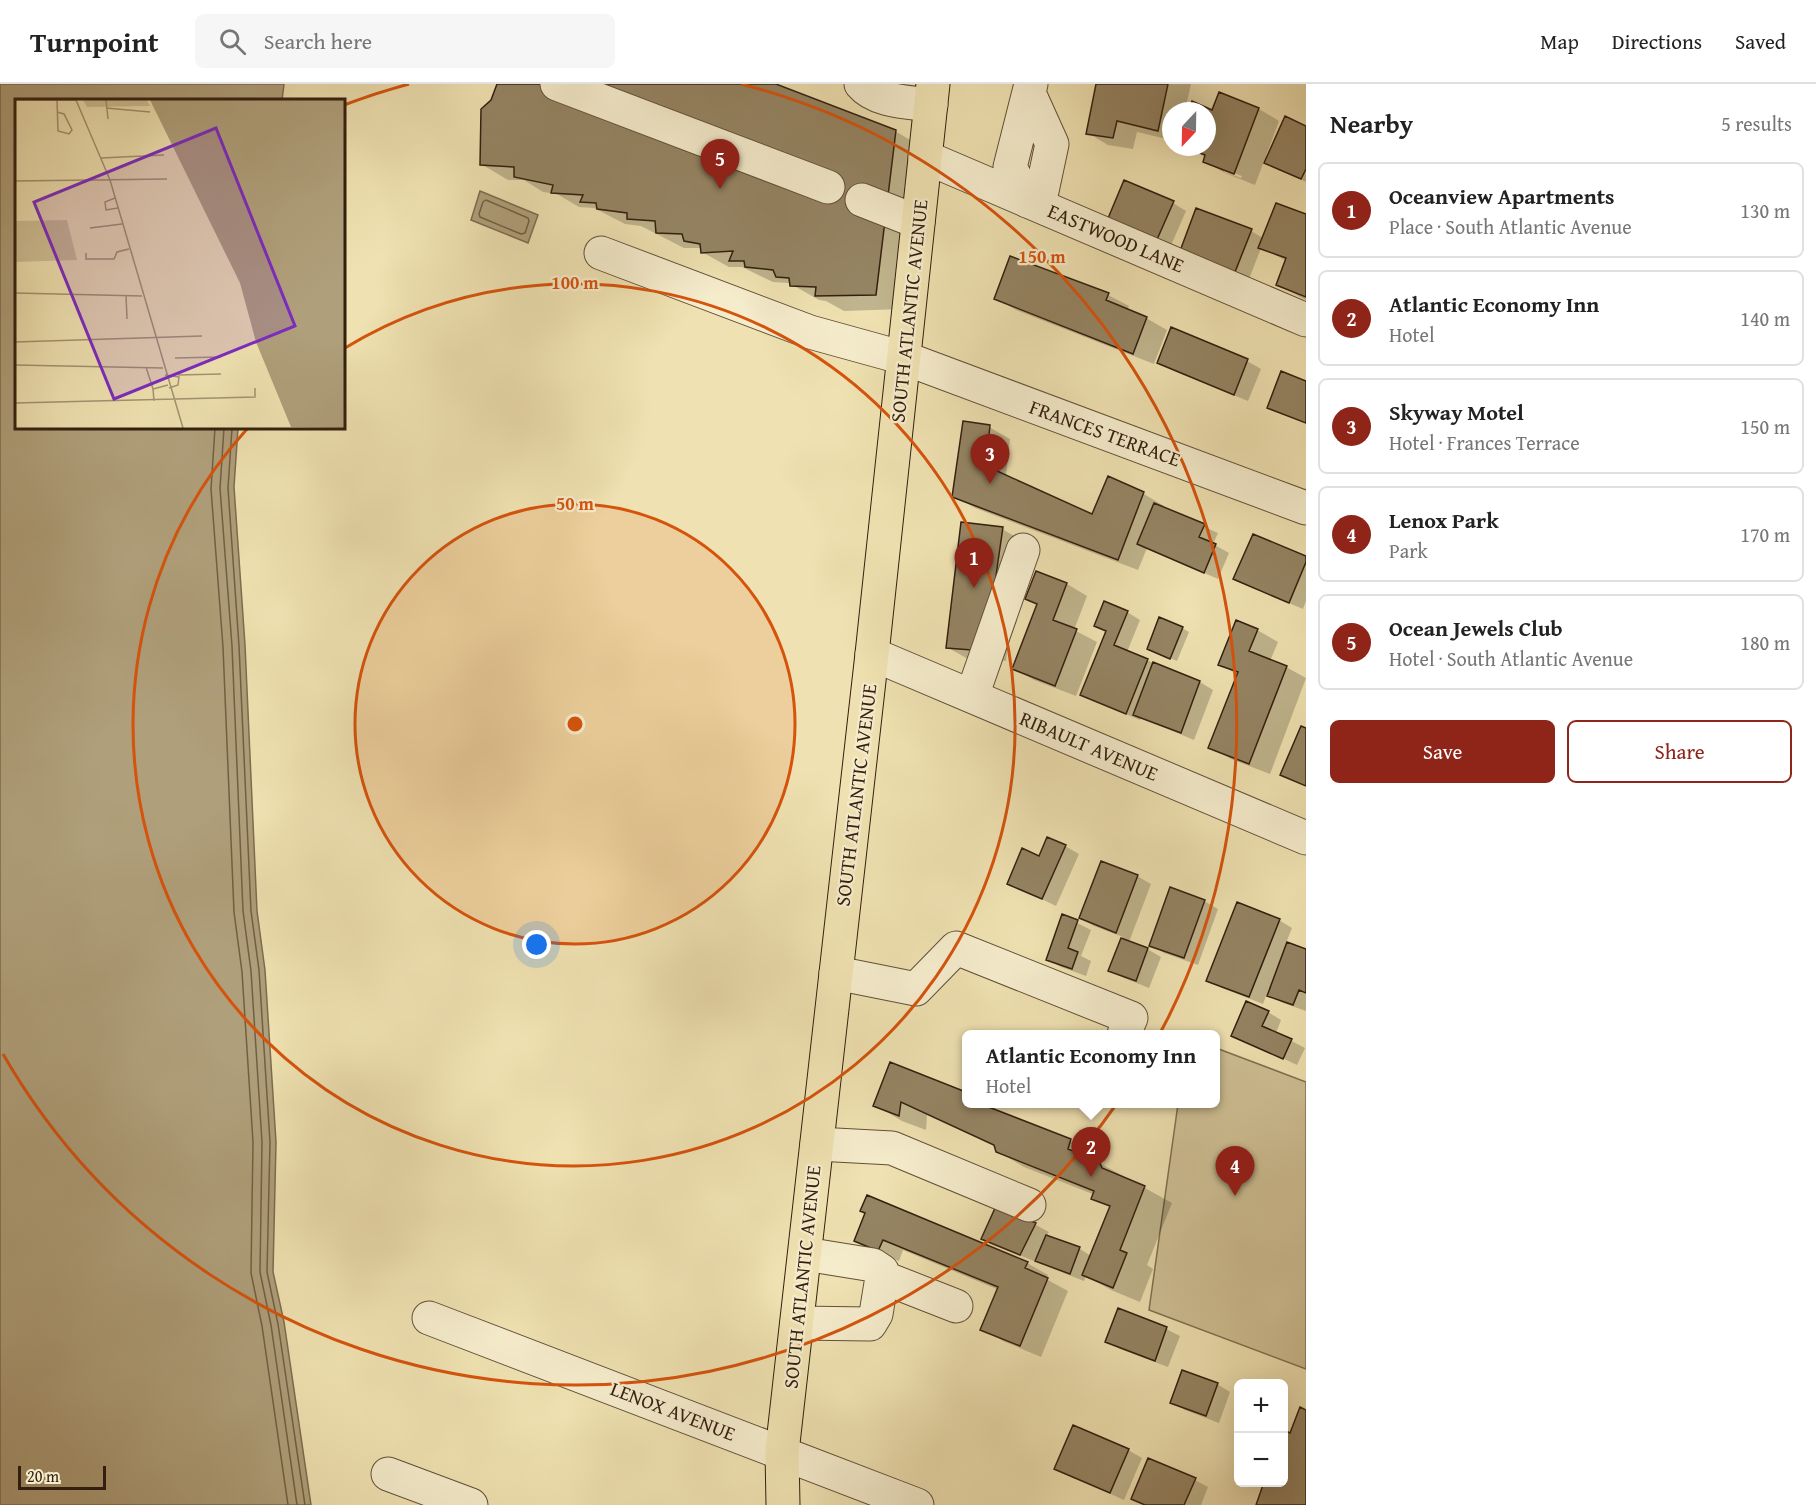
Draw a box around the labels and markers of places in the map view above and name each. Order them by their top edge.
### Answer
pin: 5 [700,140,740,189]
pin: 3 [970,434,1010,484]
pin: 1 [954,538,994,588]
centre of rings [565,714,585,734]
pin: 2 [1072,1128,1110,1177]
pin: 4 [1216,1146,1254,1196]

